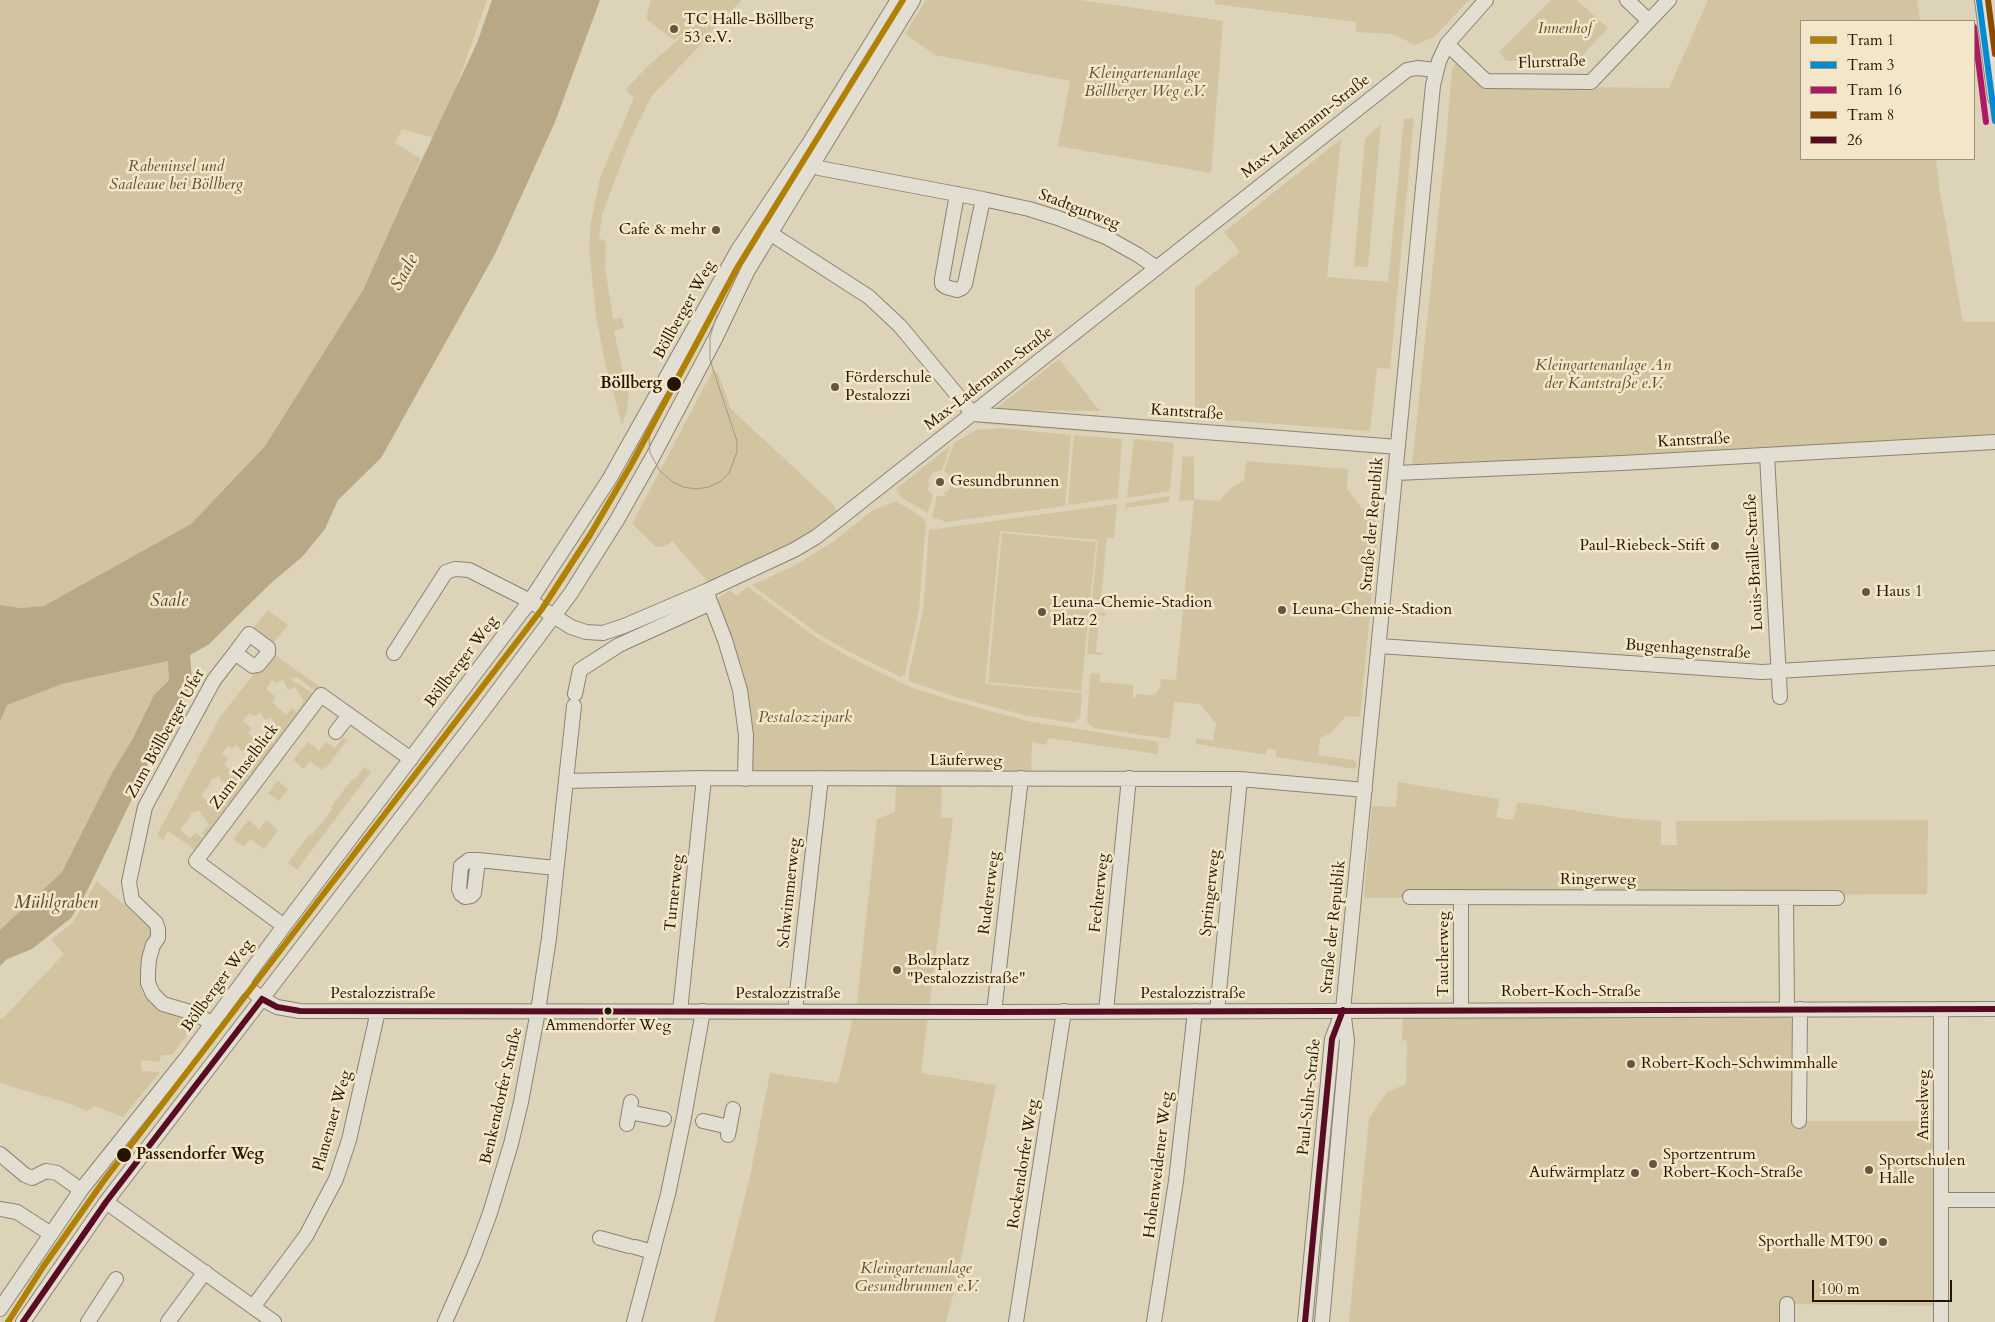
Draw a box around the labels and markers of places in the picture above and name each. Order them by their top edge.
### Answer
place label: TC Halle-Böllberg 53 e.V. [684,10,813,48]
marker: TC Halle-Böllberg 53 e.V. [668,23,680,35]
place label: Cafe & mehr [619,220,706,240]
marker: Cafe & mehr [710,224,722,236]
place label: Förderschule Pestalozzi [845,368,932,406]
place label: Böllberg [600,374,662,394]
marker: Böllberg [665,375,683,393]
marker: Förderschule Pestalozzi [829,381,841,393]
place label: Gesundbrunnen [950,472,1059,492]
marker: Gesundbrunnen [934,476,946,488]
place label: Paul-Riebeck-Stift [1579,536,1705,556]
marker: Paul-Riebeck-Stift [1709,540,1721,552]
place label: Haus 1 [1876,582,1923,602]
marker: Haus 1 [1860,586,1872,598]
place label: Leuna-Chemie-Stadion Platz 2 [1052,593,1212,631]
place label: Leuna-Chemie-Stadion [1292,600,1452,620]
marker: Leuna-Chemie-Stadion [1276,604,1288,616]
marker: Leuna-Chemie-Stadion Platz 2 [1036,606,1048,618]
place label: Bolzplatz "Pestalozzistraße" [907,951,1026,989]
marker: Bolzplatz "Pestalozzistraße" [891,964,903,976]
marker: Ammendorfer Weg [603,1006,613,1016]
place label: Ammendorfer Weg [545,1018,671,1036]
place label: Robert-Koch-Schwimmhalle [1641,1054,1838,1074]
marker: Robert-Koch-Schwimmhalle [1625,1058,1637,1070]
place label: Passendorfer Weg [136,1145,264,1165]
place label: Sportzentrum Robert-Koch-Straße [1663,1145,1803,1183]
marker: Passendorfer Weg [115,1146,133,1164]
place label: Sportschulen Halle [1879,1151,1966,1189]
marker: Sportzentrum Robert-Koch-Straße [1647,1158,1659,1170]
place label: Aufwärmplatz [1529,1163,1625,1183]
marker: Sportschulen Halle [1863,1164,1875,1176]
marker: Aufwärmplatz [1629,1167,1641,1179]
place label: Sporthalle MT90 [1758,1232,1873,1252]
marker: Sporthalle MT90 [1877,1236,1889,1248]

